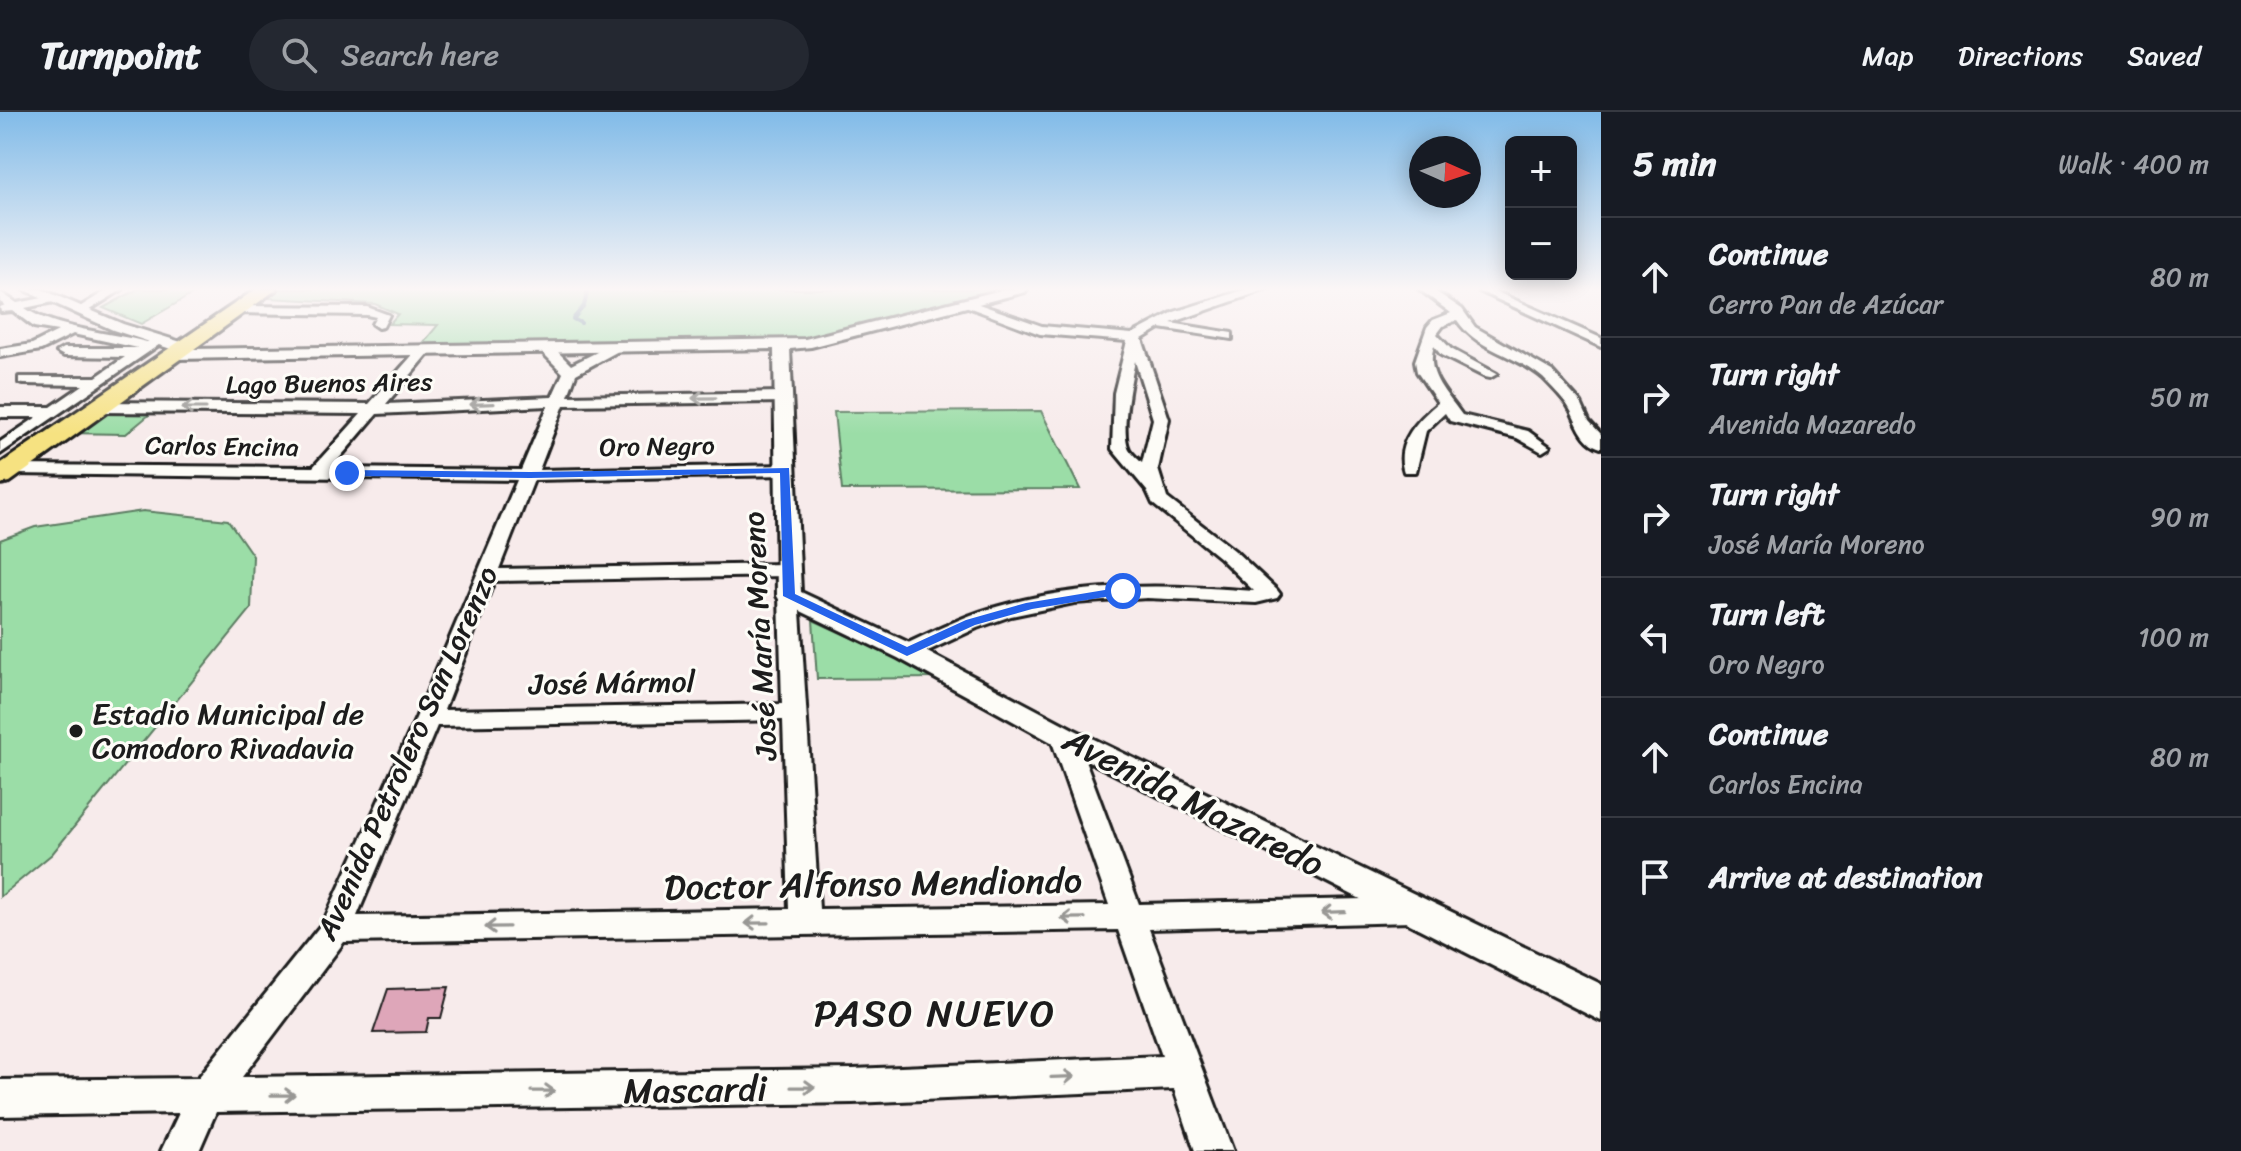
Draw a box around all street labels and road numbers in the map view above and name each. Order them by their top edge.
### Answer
street label: Lago Buenos Aires [225,358,433,408]
street label: Carlos Encina [145,422,299,470]
street label: Oro Negro [599,422,715,470]
street label: José María Moreno [727,510,794,763]
street label: Avenida Petrolero San Lorenzo [300,557,514,950]
street label: José Mármol [527,655,697,711]
street label: Avenida Mazaredo [1050,708,1336,895]
street label: Doctor Alfonso Mendiondo [663,848,1083,920]
street label: Mascardi [623,1057,768,1123]

